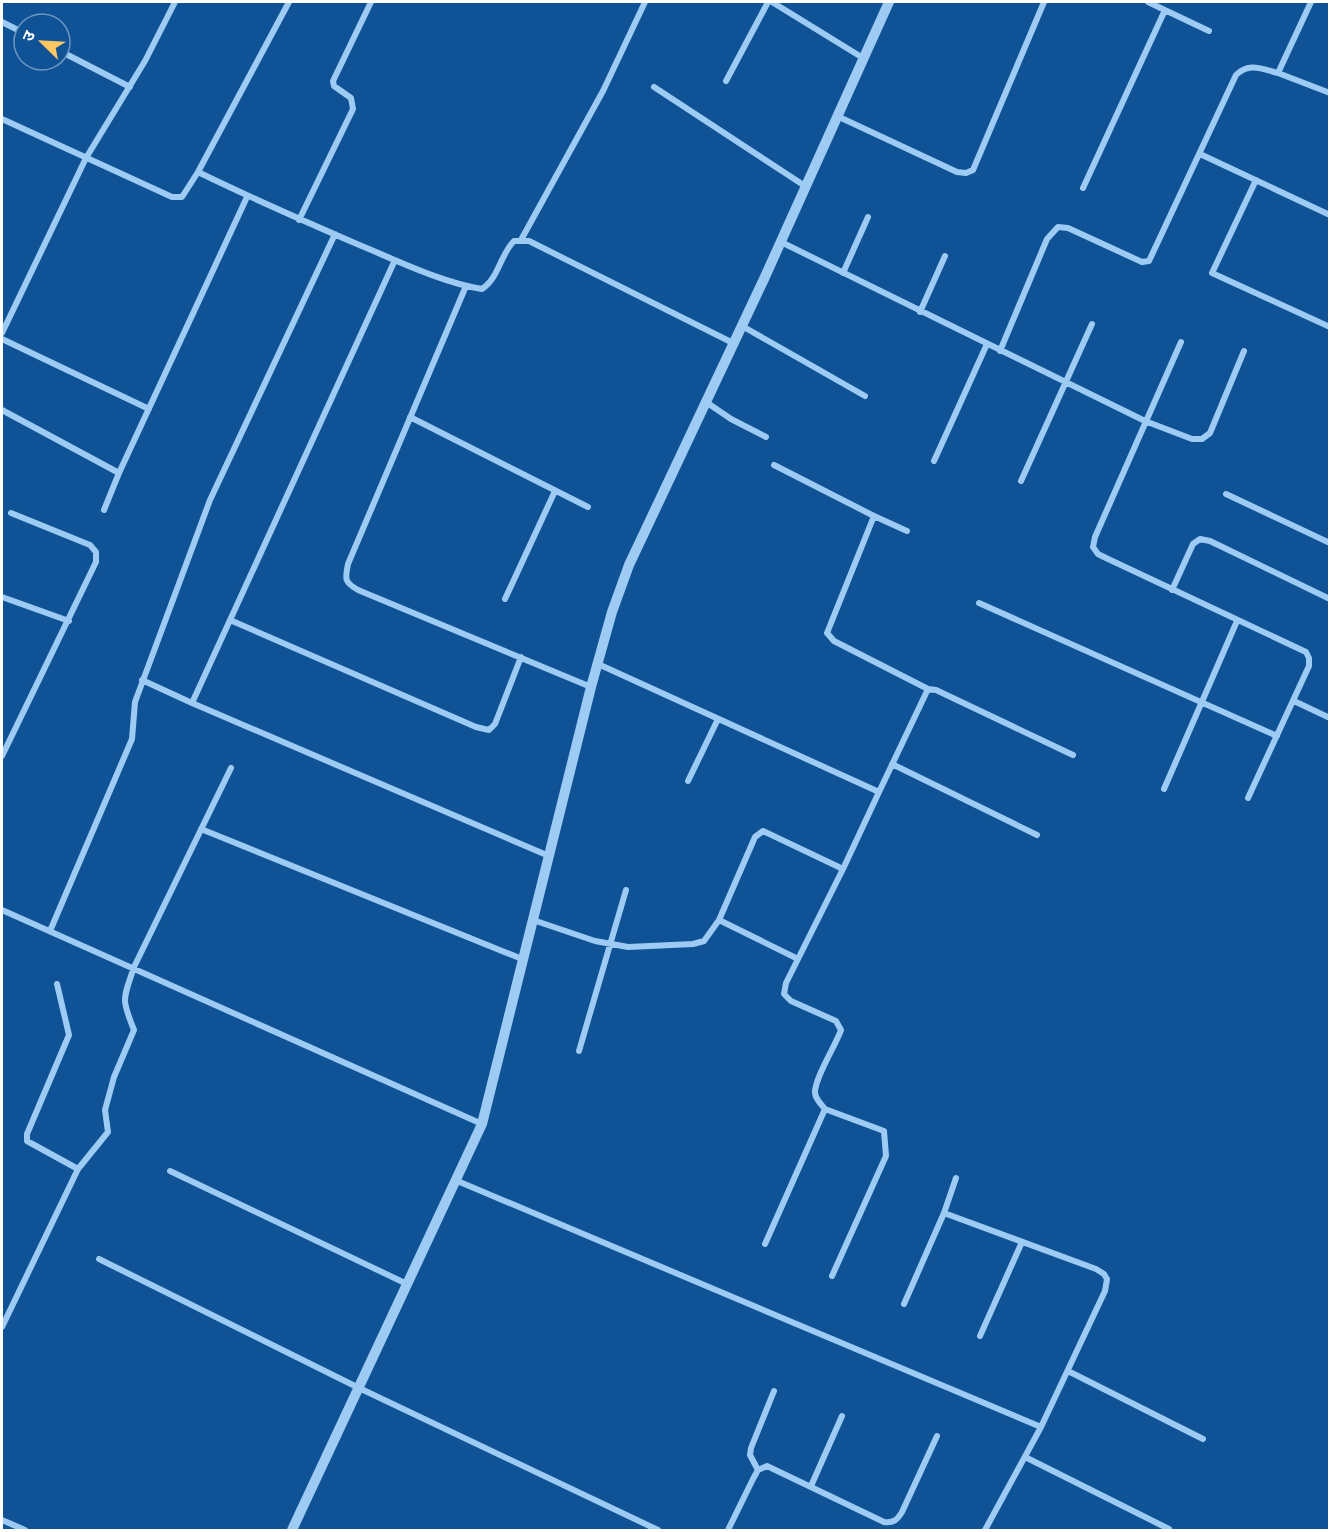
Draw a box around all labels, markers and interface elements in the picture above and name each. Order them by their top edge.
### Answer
north arrow [12,12,72,72]
text: उ [16,27,41,45]

